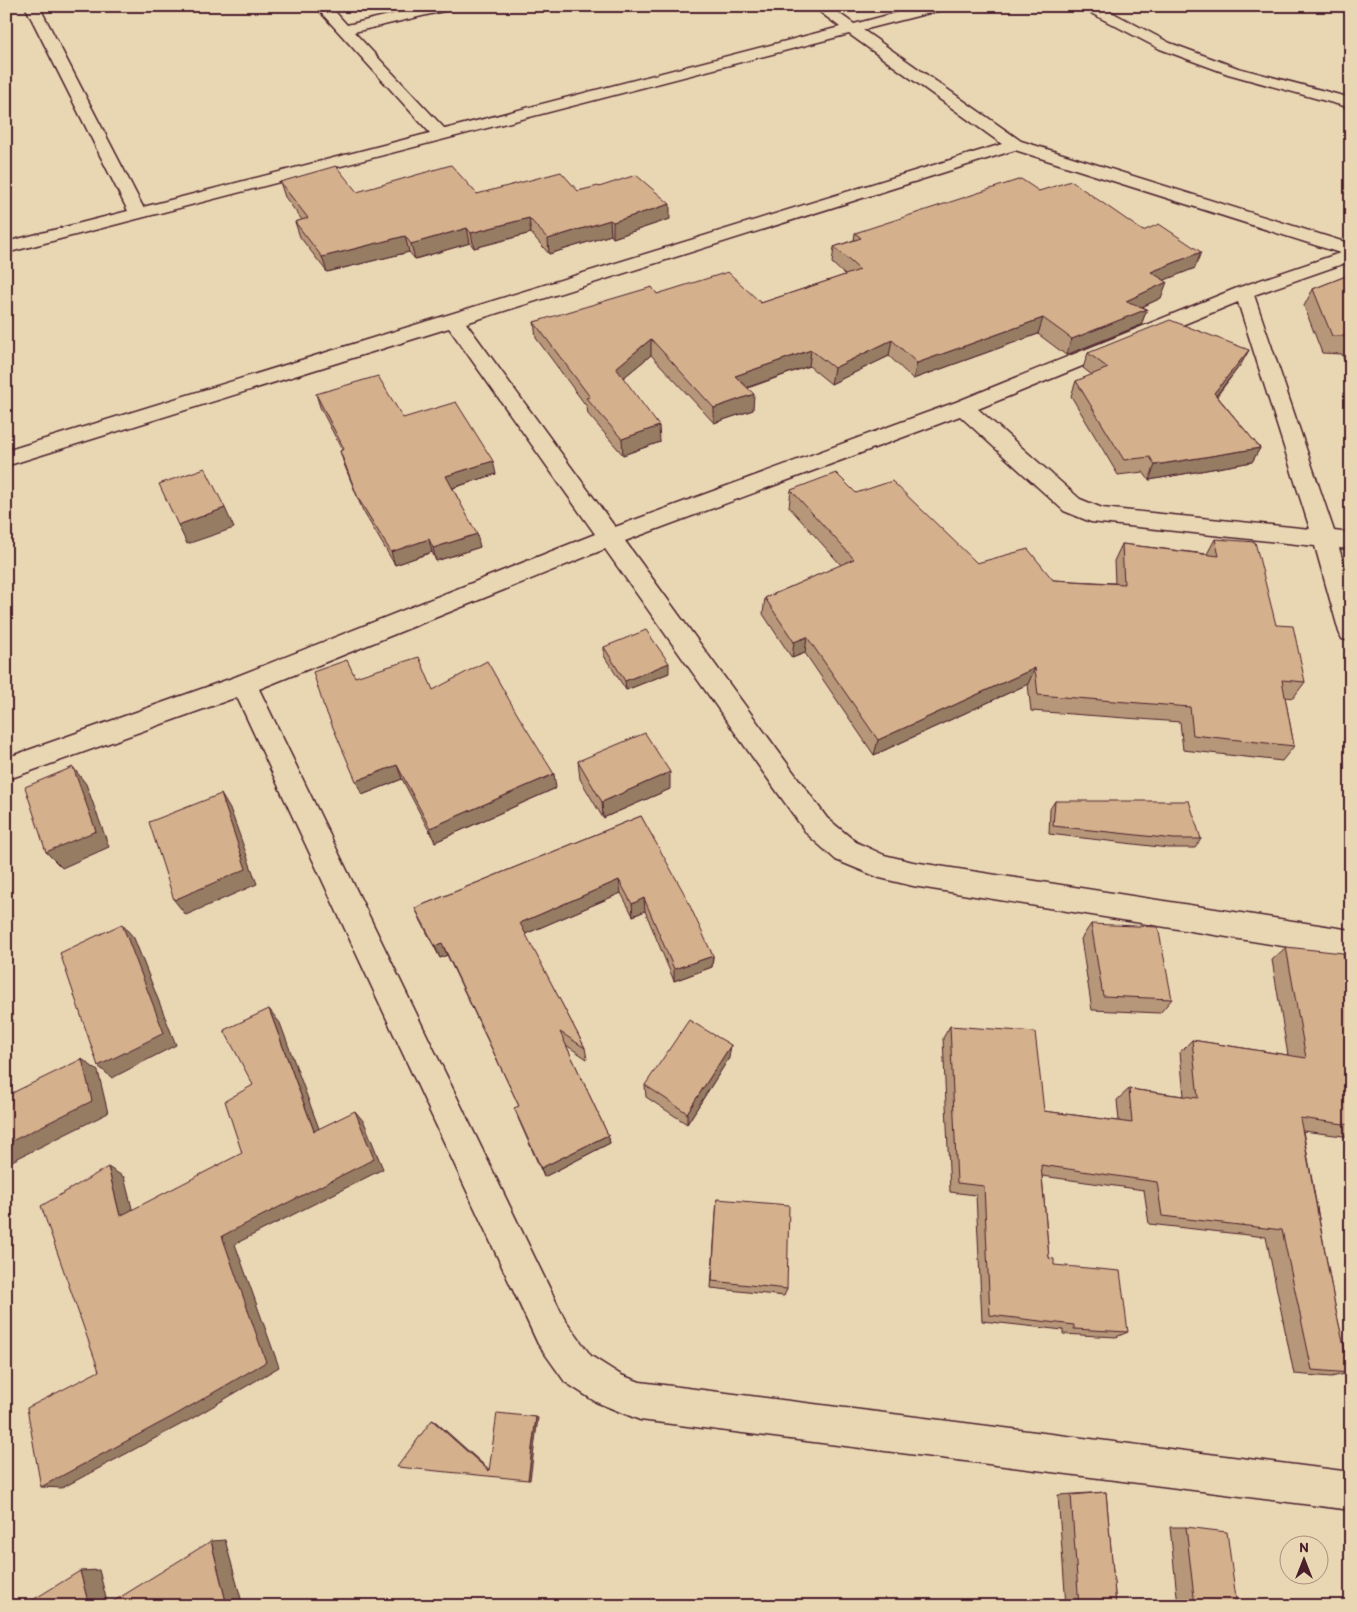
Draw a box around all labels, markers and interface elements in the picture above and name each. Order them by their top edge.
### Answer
north arrow [1280,1534,1330,1584]
text: N [1299,1539,1309,1556]

